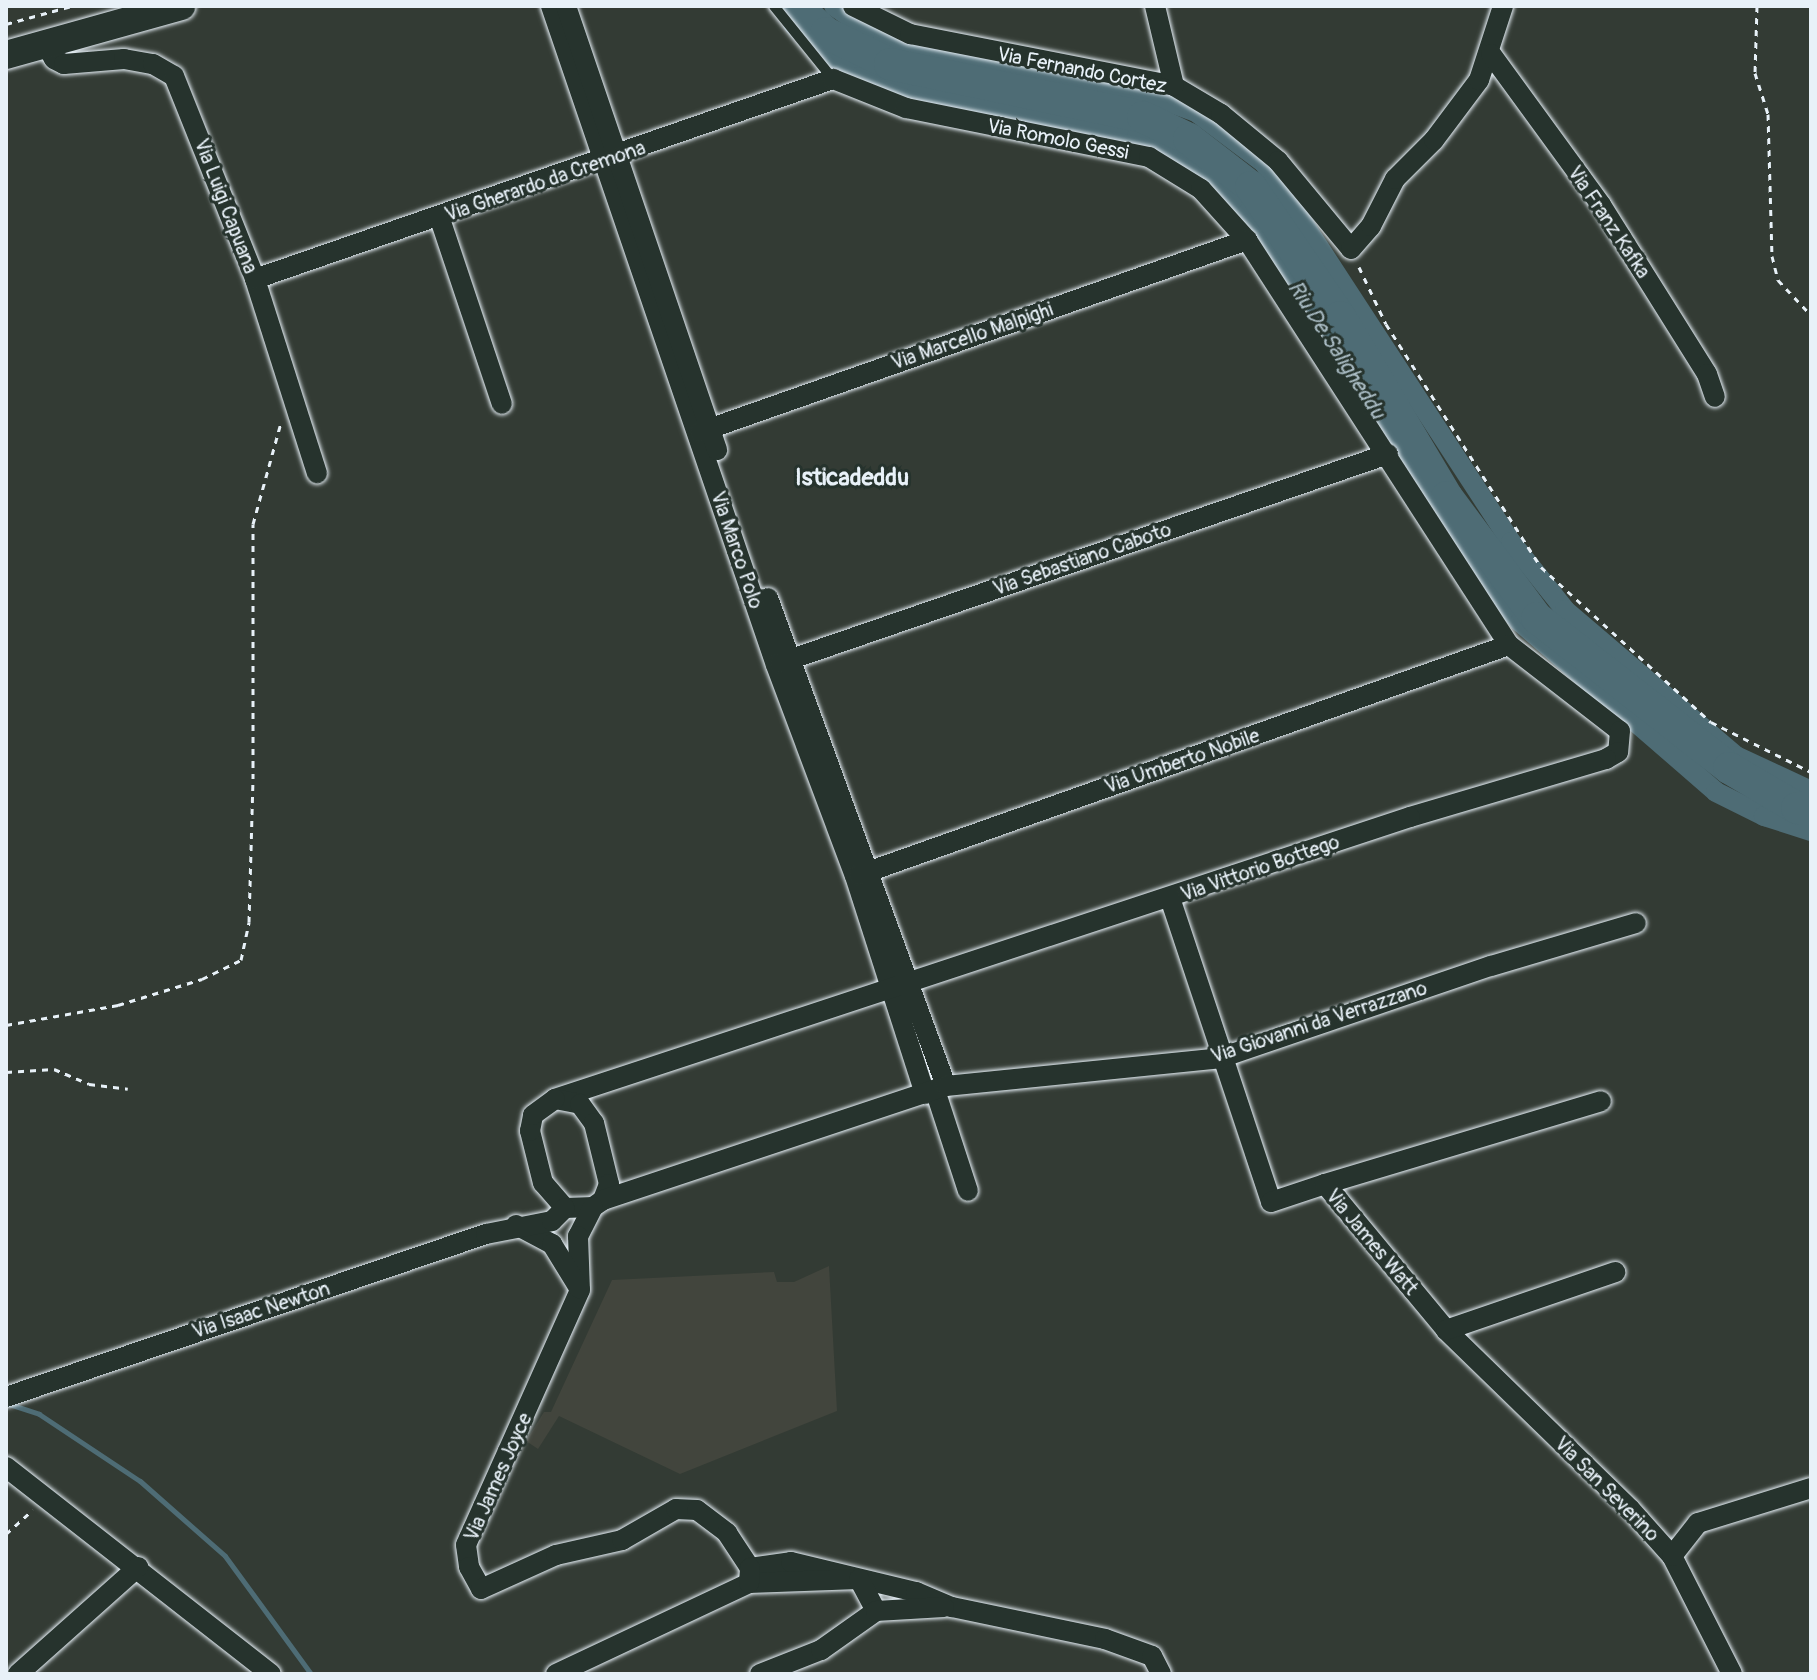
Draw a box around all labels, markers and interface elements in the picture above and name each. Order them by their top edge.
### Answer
street label: Via Fernando Cortez [995,42,1169,98]
street label: Via Romolo Gessi [985,114,1131,164]
street label: Via Luigi Capuana [189,135,263,277]
street label: Via Gherardo da Cremona [442,135,648,227]
street label: Via Franz Kafka [1563,161,1655,283]
water label: Riu De Saligheddu [1282,276,1390,424]
street label: Via Marcello Malpighi [888,297,1056,375]
district label: Isticadeddu [795,464,909,492]
street label: Via Marco Polo [706,488,768,612]
street label: Via Sebastiano Caboto [990,517,1174,601]
street label: Via Umberto Nobile [1101,723,1263,799]
street label: Via Vittorio Bottego [1178,830,1342,906]
street label: Via Giovanni da Verrazzano [1208,976,1430,1068]
street label: Via James Watt [1321,1184,1423,1300]
street label: Via Isaac Newton [189,1276,333,1344]
street label: Via James Joyce [459,1409,537,1545]
street label: Via San Severino [1550,1432,1664,1546]

